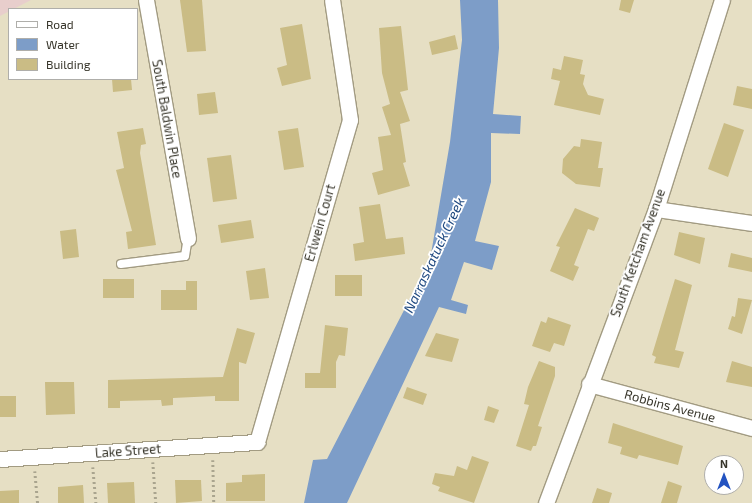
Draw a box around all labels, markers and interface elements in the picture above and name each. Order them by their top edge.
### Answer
legend [8,8,138,80]
text: Road [46,17,74,31]
text: Water [46,37,80,51]
text: Building [46,57,90,71]
street label: South Baldwin Place [149,58,185,180]
street label: Erlwein Court [301,182,339,264]
street label: South Ketcham Avenue [607,187,669,319]
water label: Narraskatuck Creek [400,195,468,315]
street label: Robbins Avenue [623,386,717,426]
street label: Lake Street [94,441,162,461]
north arrow [704,455,744,495]
text: N [720,457,728,470]

